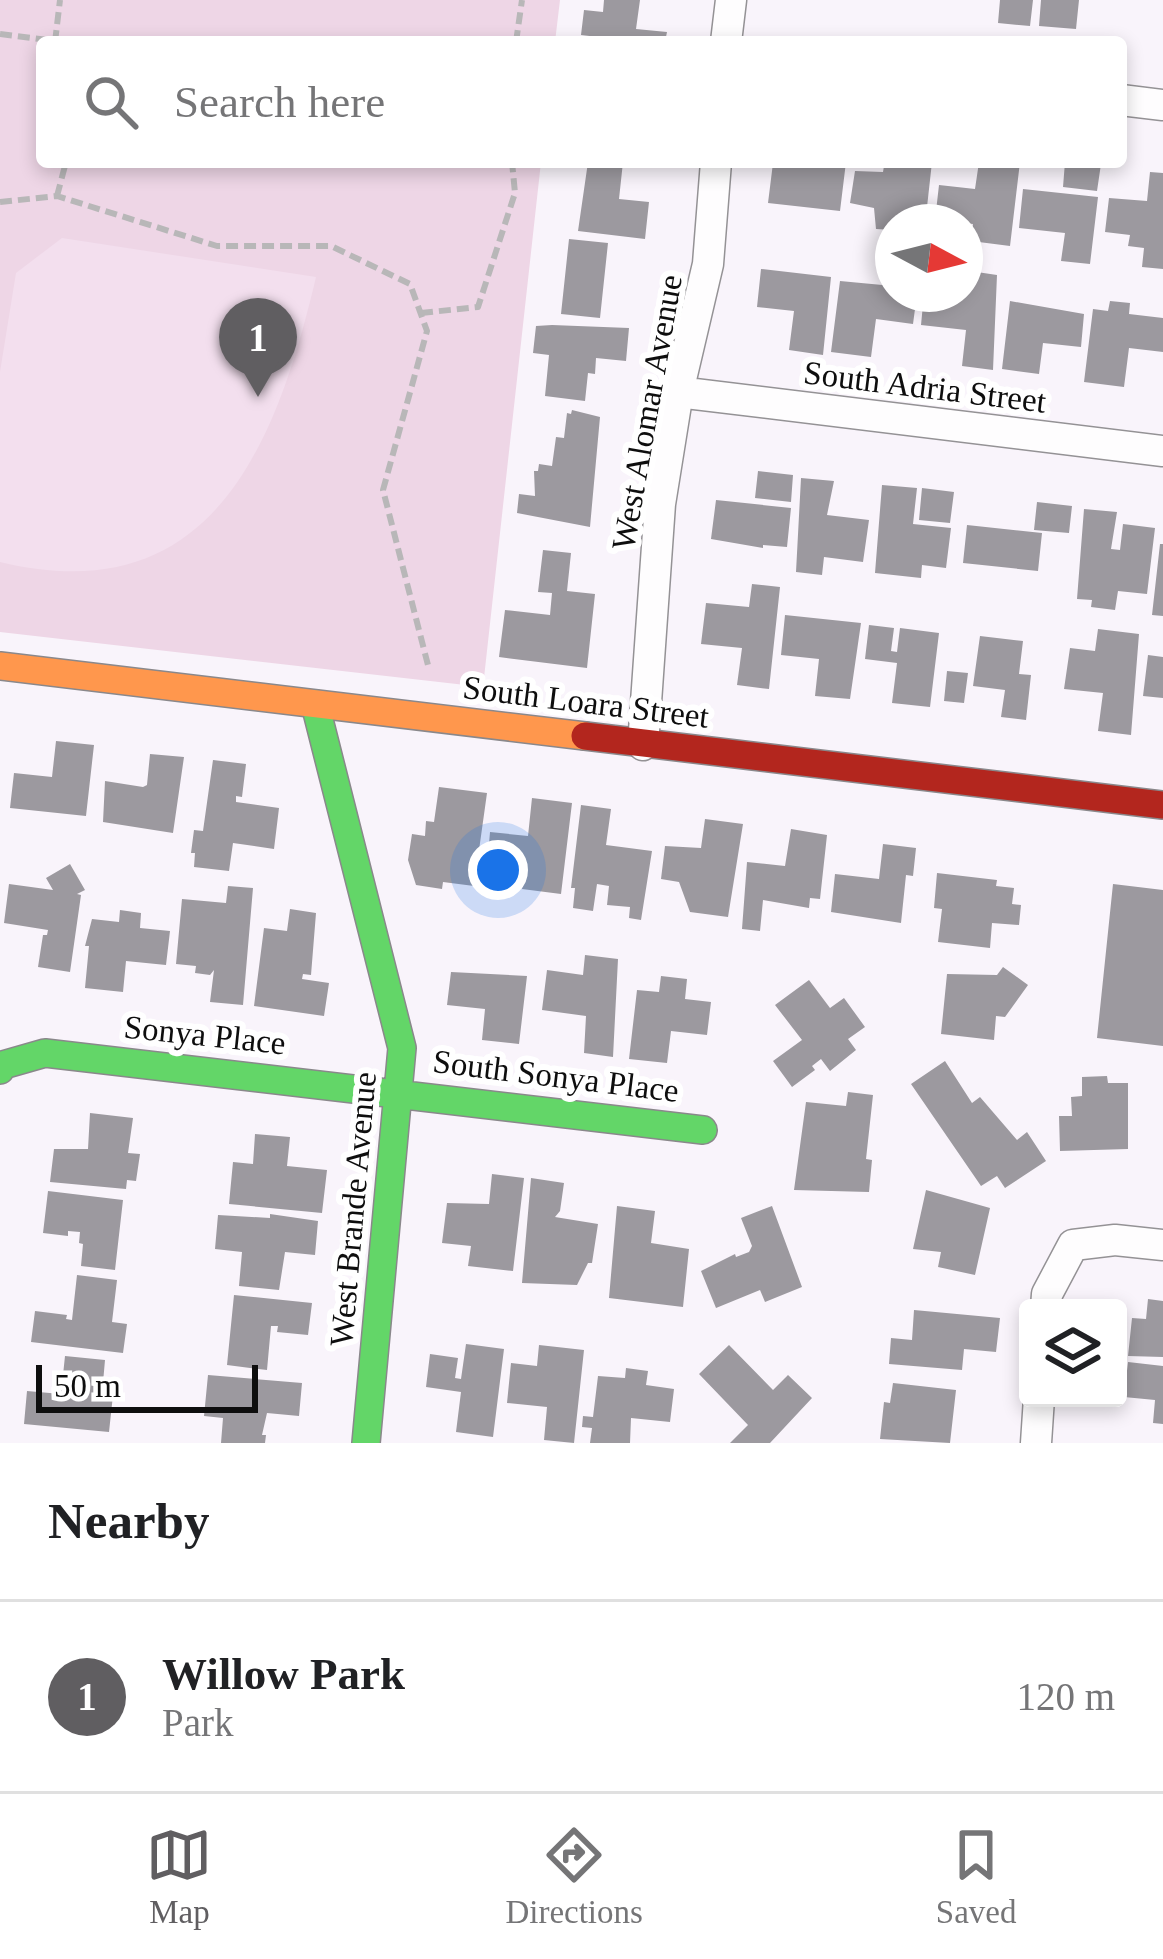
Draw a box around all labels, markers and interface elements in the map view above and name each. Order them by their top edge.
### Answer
search box [36,36,1127,168]
icon: search [78,69,144,135]
text: Search here [174,77,385,127]
north arrow [875,204,983,312]
street label: West Alomar Avenue [605,272,689,553]
pin: 1 [219,298,297,397]
street label: South Adria Street [802,354,1048,420]
street label: South Loara Street [461,669,711,735]
your location [468,840,528,900]
street label: Sonya Place [122,1009,287,1061]
street label: South Sonya Place [431,1043,681,1109]
street label: West Brande Avenue [323,1070,383,1348]
map controls [1019,1299,1127,1407]
button: layers [1019,1299,1127,1407]
scale bar [36,1359,258,1412]
text: 50 m [54,1368,121,1404]
text: Nearby [48,1493,209,1549]
text: Willow Park [162,1649,405,1699]
text: 1 [77,1675,97,1718]
text: 120 m [1016,1675,1115,1718]
text: Park [162,1701,234,1744]
tab: Map [146,1822,212,1931]
tab: Directions [505,1822,643,1931]
tab: Saved [936,1822,1017,1931]

